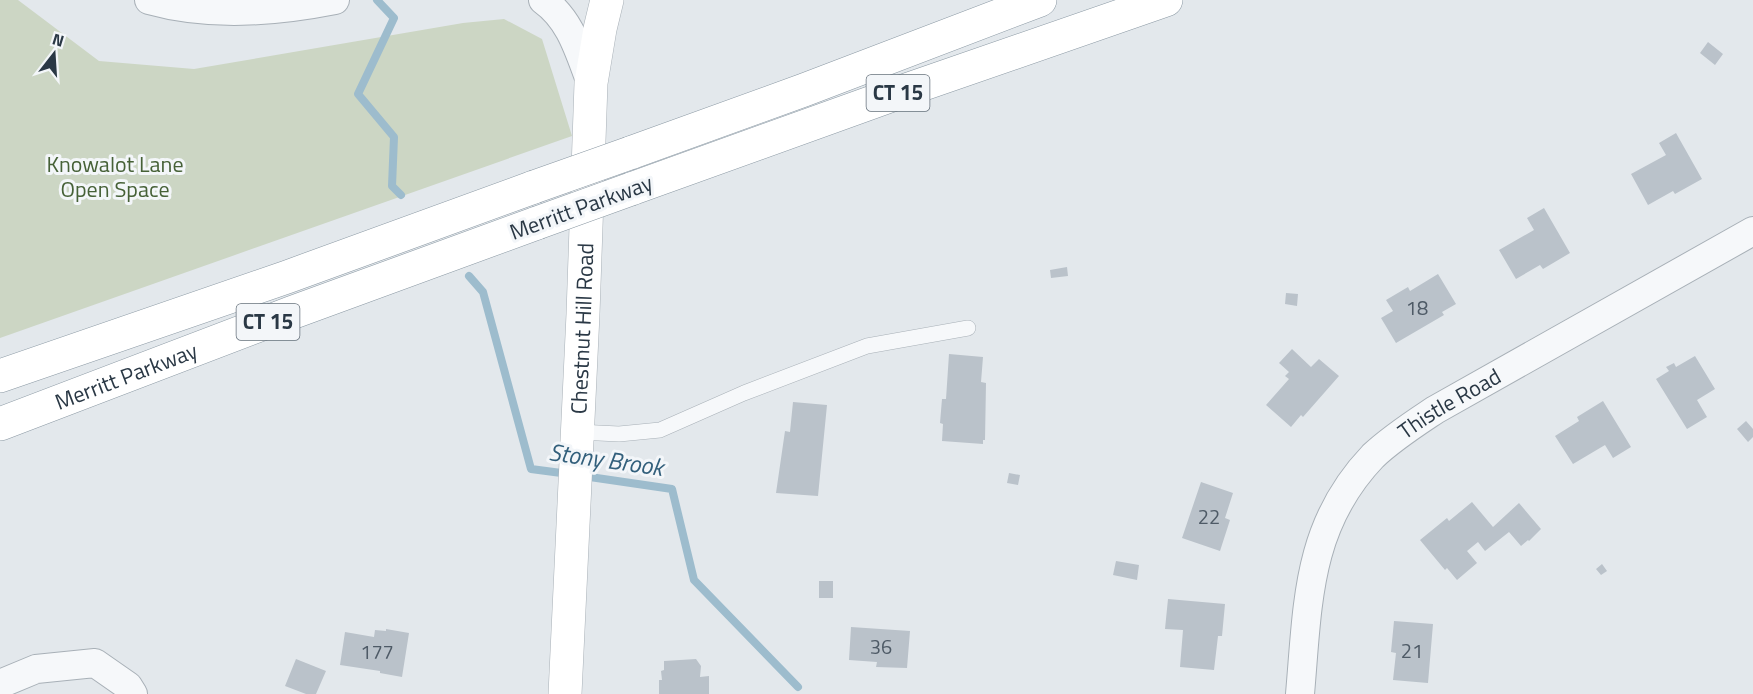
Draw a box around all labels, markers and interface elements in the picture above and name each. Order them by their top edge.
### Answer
north arrow [24,24,84,84]
text: N [50,27,67,53]
road number: CT 15 [866,75,930,111]
park label: Knowalot Lane Open Space [46,147,184,206]
street label: Merritt Parkway [505,165,658,249]
street label: Chestnut Hill Road [561,242,602,415]
house number: 18 [1406,292,1428,323]
road number: CT 15 [236,304,300,340]
street label: Merritt Parkway [50,333,203,419]
street label: Thistle Road [1391,359,1507,447]
water label: Stony Brook [547,433,669,485]
house number: 22 [1198,501,1220,532]
house number: 36 [870,631,892,662]
house number: 21 [1401,635,1423,666]
house number: 177 [360,636,394,667]

